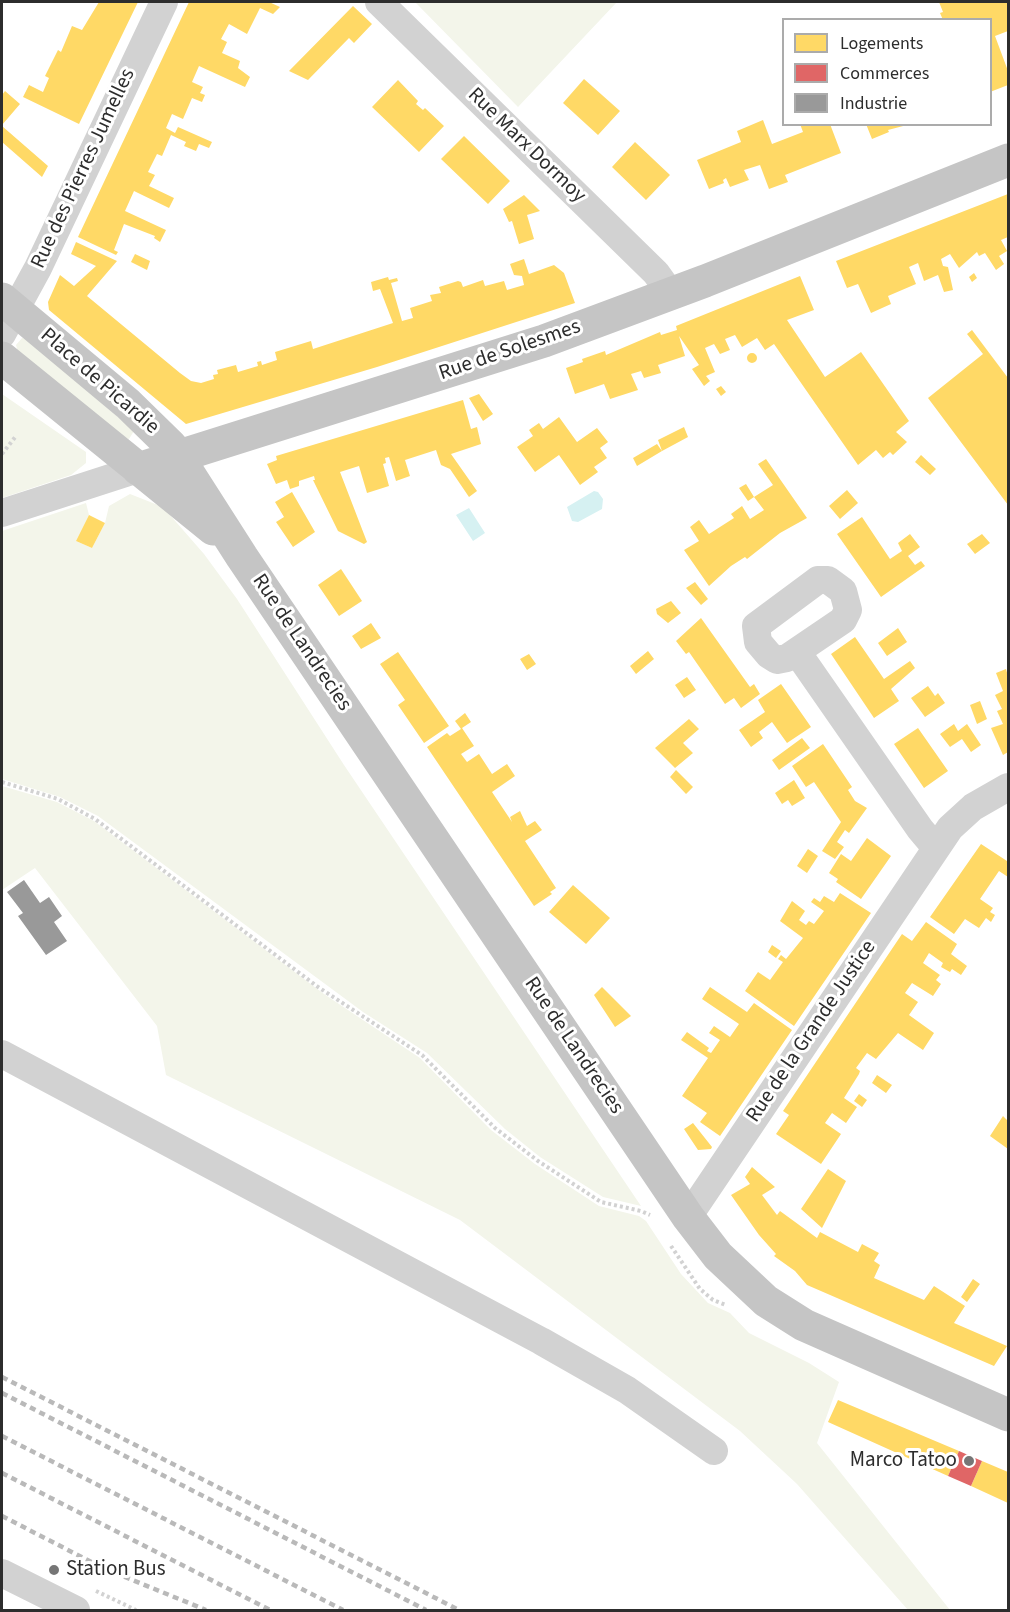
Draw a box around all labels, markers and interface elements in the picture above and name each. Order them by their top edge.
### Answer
legend [782,18,992,126]
text: Logements [840,31,923,56]
text: Commerces [840,61,929,86]
street label: Rue des Pierres Jumelles [27,65,141,273]
street label: Rue Marx Dormoy [462,83,590,209]
text: Industrie [840,91,907,116]
street label: Rue de Solesmes [436,315,584,387]
street label: Place de Picardie [34,324,164,440]
street label: Rue de Landrecies [246,570,356,716]
street label: Rue de la Grande Justice [742,936,882,1128]
street label: Rue de Landrecies [518,973,628,1119]
place label: Marco Tatoo [850,1448,957,1474]
marker: Marco Tatoo [962,1454,976,1468]
place label: Station Bus [66,1557,166,1583]
marker: Station Bus [47,1563,61,1577]

